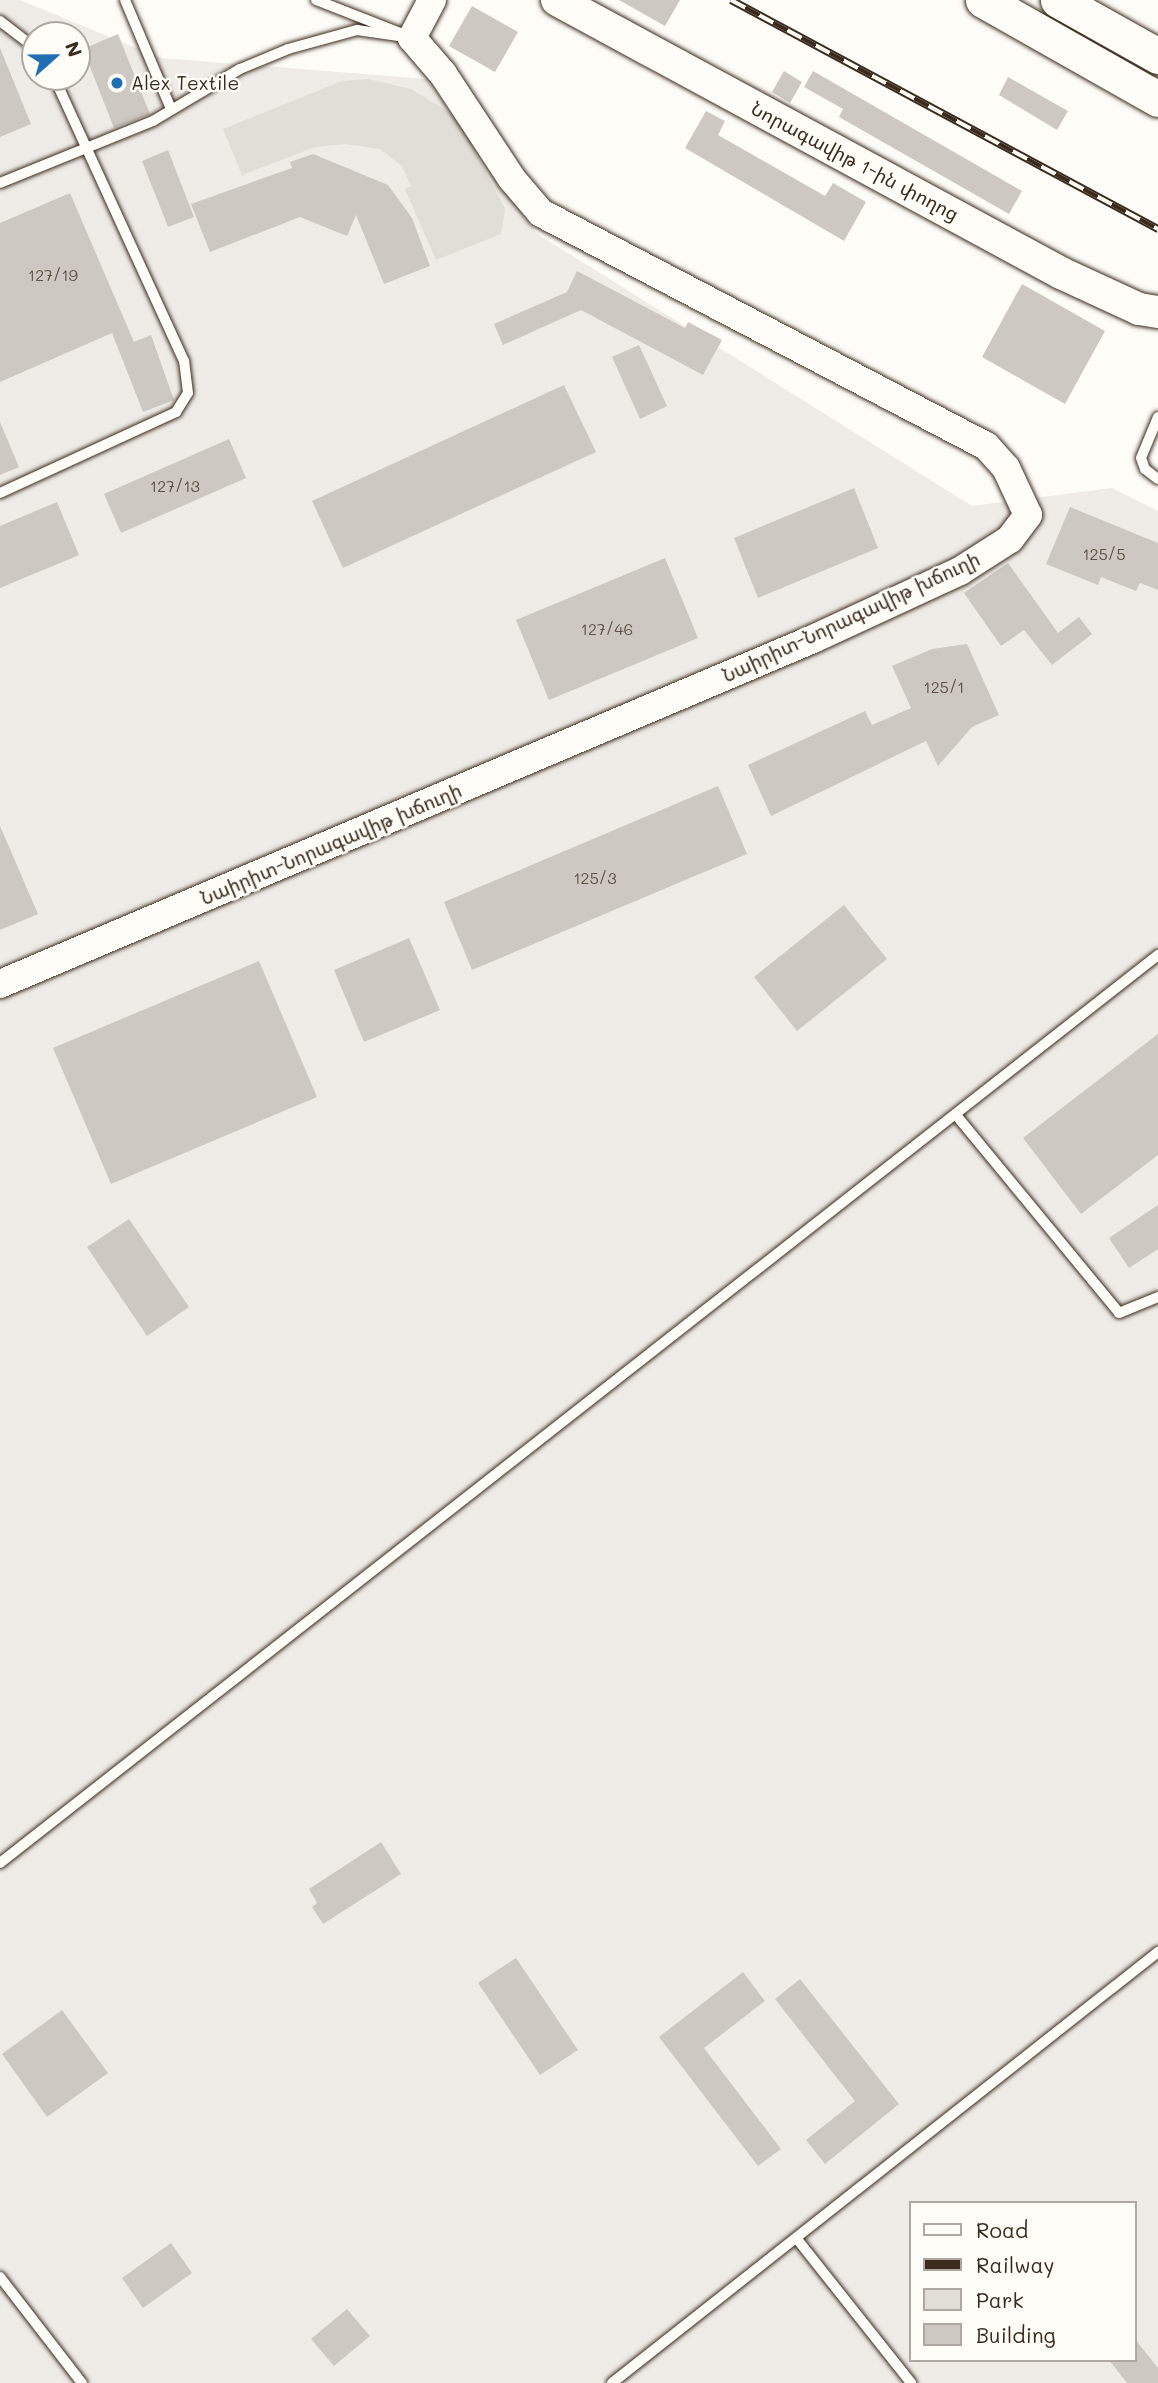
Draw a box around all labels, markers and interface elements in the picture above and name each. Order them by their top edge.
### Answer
north arrow [21,21,91,91]
text: N [60,38,88,60]
place label: Alex Textile [131,72,239,94]
marker: Alex Textile [109,75,125,91]
street label: Նորագավիթ 1-ին փողոց [747,97,963,225]
house number: 127/19 [28,265,78,285]
house number: 127/13 [150,476,200,496]
house number: 125/5 [1082,544,1126,564]
street label: Նաիրիտ-Նորագավիթ խճուղի [719,547,983,687]
house number: 127/46 [581,619,633,639]
house number: 125/1 [924,677,964,697]
street label: Նաիրիտ-Նորագավիթ խճուղի [197,778,465,910]
house number: 125/3 [573,868,617,888]
legend [909,2201,1137,2362]
text: Road [976,2216,1028,2243]
text: Railway [976,2251,1055,2278]
text: Park [976,2286,1024,2313]
text: Building [976,2321,1056,2348]

